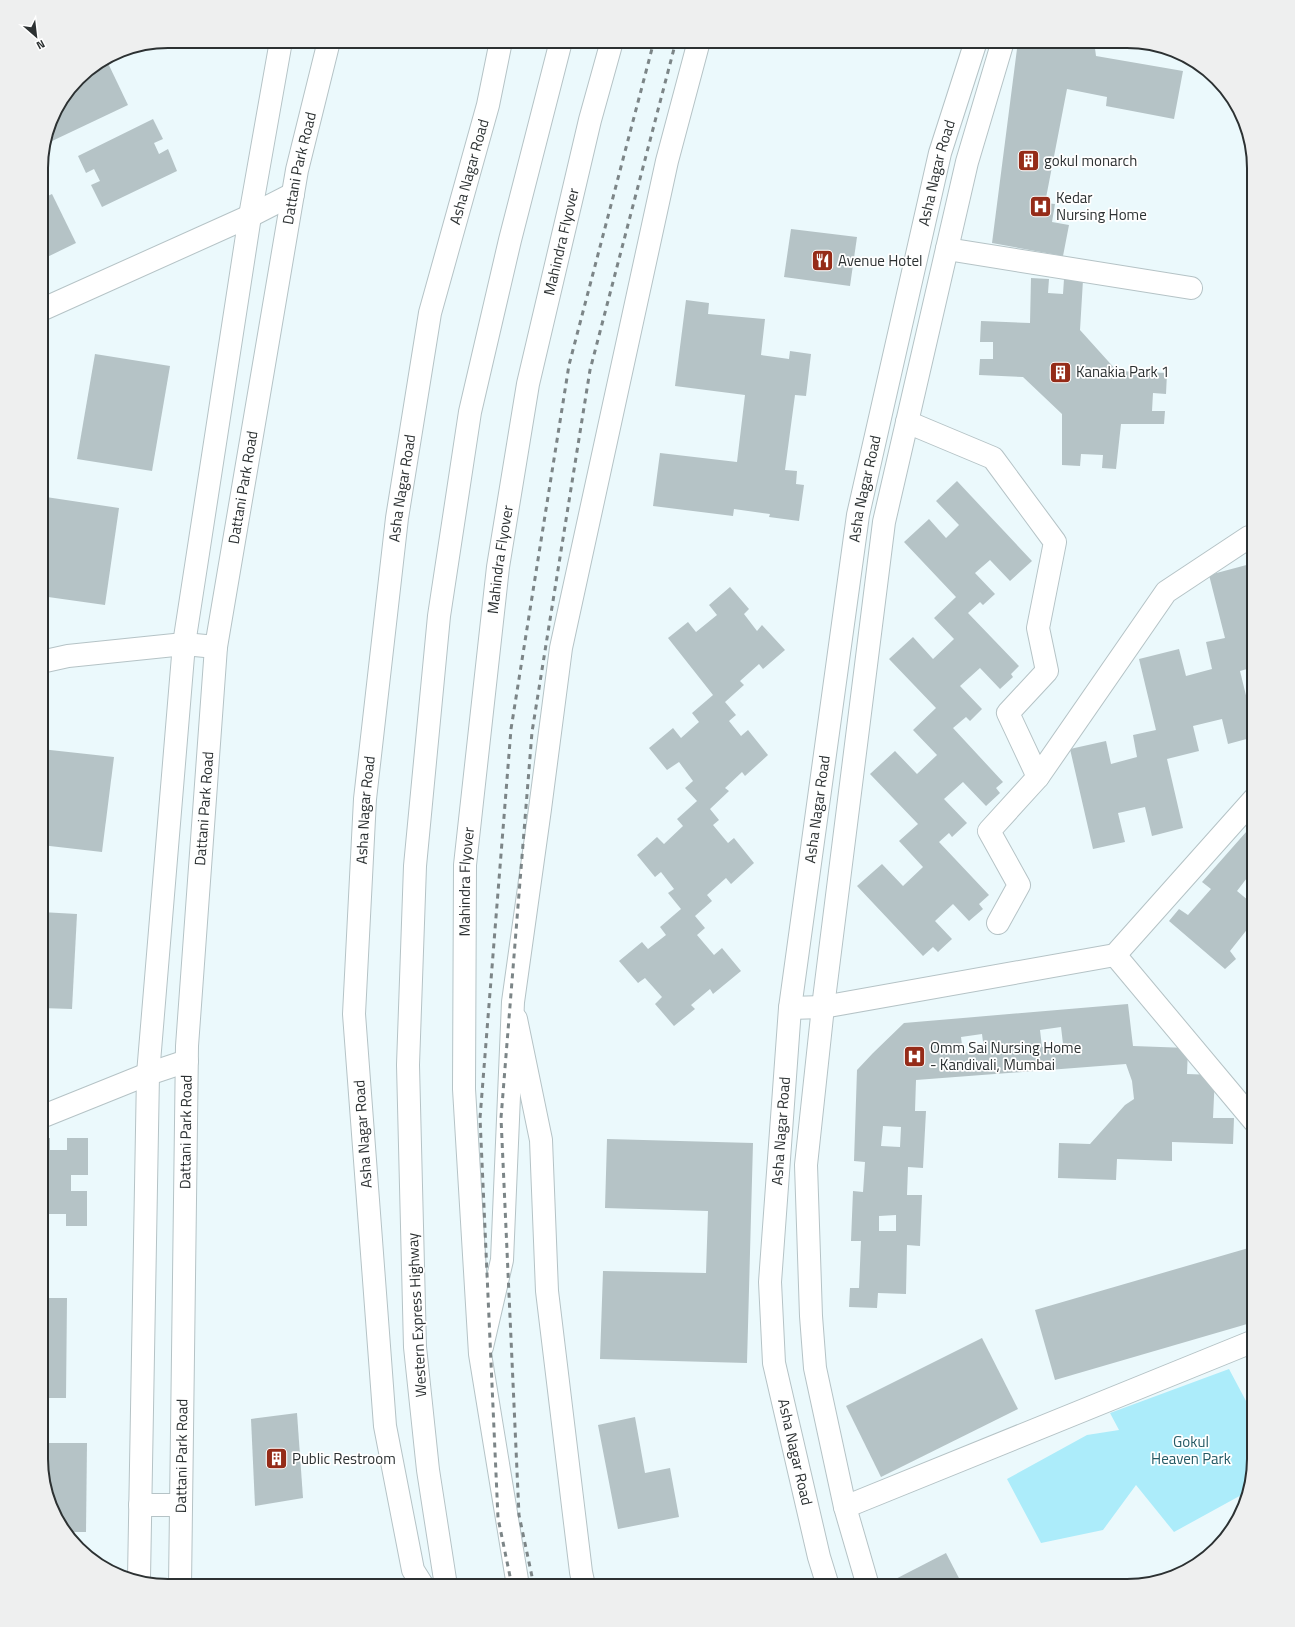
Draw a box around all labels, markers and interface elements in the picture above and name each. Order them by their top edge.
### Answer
north arrow [16,16,56,56]
text: N [34,36,48,54]
street label: Dattani Park Road [276,110,322,226]
street label: Asha Nagar Road [443,116,495,227]
street label: Asha Nagar Road [912,117,961,228]
building icon: gokul monarch [1015,148,1041,174]
place label: gokul monarch [1044,149,1137,172]
street label: Mahindra Flyover [537,186,585,298]
place label: Kedar Nursing Home [1056,186,1147,226]
hospital icon: Kedar Nursing Home [1028,194,1054,220]
restaurant icon: Avenue Hotel [809,248,835,274]
place label: Avenue Hotel [838,249,922,272]
building icon: Kanakia Park 1 [1048,359,1074,385]
place label: Kanakia Park 1 [1076,360,1169,383]
street label: Dattani Park Road [222,429,264,546]
street label: Asha Nagar Road [382,433,421,543]
street label: Asha Nagar Road [842,433,887,544]
street label: Mahindra Flyover [481,503,519,615]
street label: Dattani Park Road [188,751,219,867]
street label: Asha Nagar Road [798,754,836,865]
street label: Asha Nagar Road [350,755,381,865]
street label: Mahindra Flyover [453,826,480,936]
place label: Omm Sai Nursing Home - Kandivali, Mumbai [930,1036,1081,1076]
hospital icon: Omm Sai Nursing Home - Kandivali, Mumbai [901,1044,927,1070]
street label: Dattani Park Road [173,1075,198,1189]
street label: Asha Nagar Road [765,1076,796,1186]
street label: Asha Nagar Road [347,1079,378,1189]
street label: Western Express Highway [401,1232,432,1398]
street label: Asha Nagar Road [772,1396,819,1507]
street label: Dattani Park Road [169,1399,193,1513]
park label: Gokul Heaven Park [1151,1430,1231,1470]
building icon: Public Restroom [264,1446,290,1472]
place label: Public Restroom [292,1447,396,1470]

